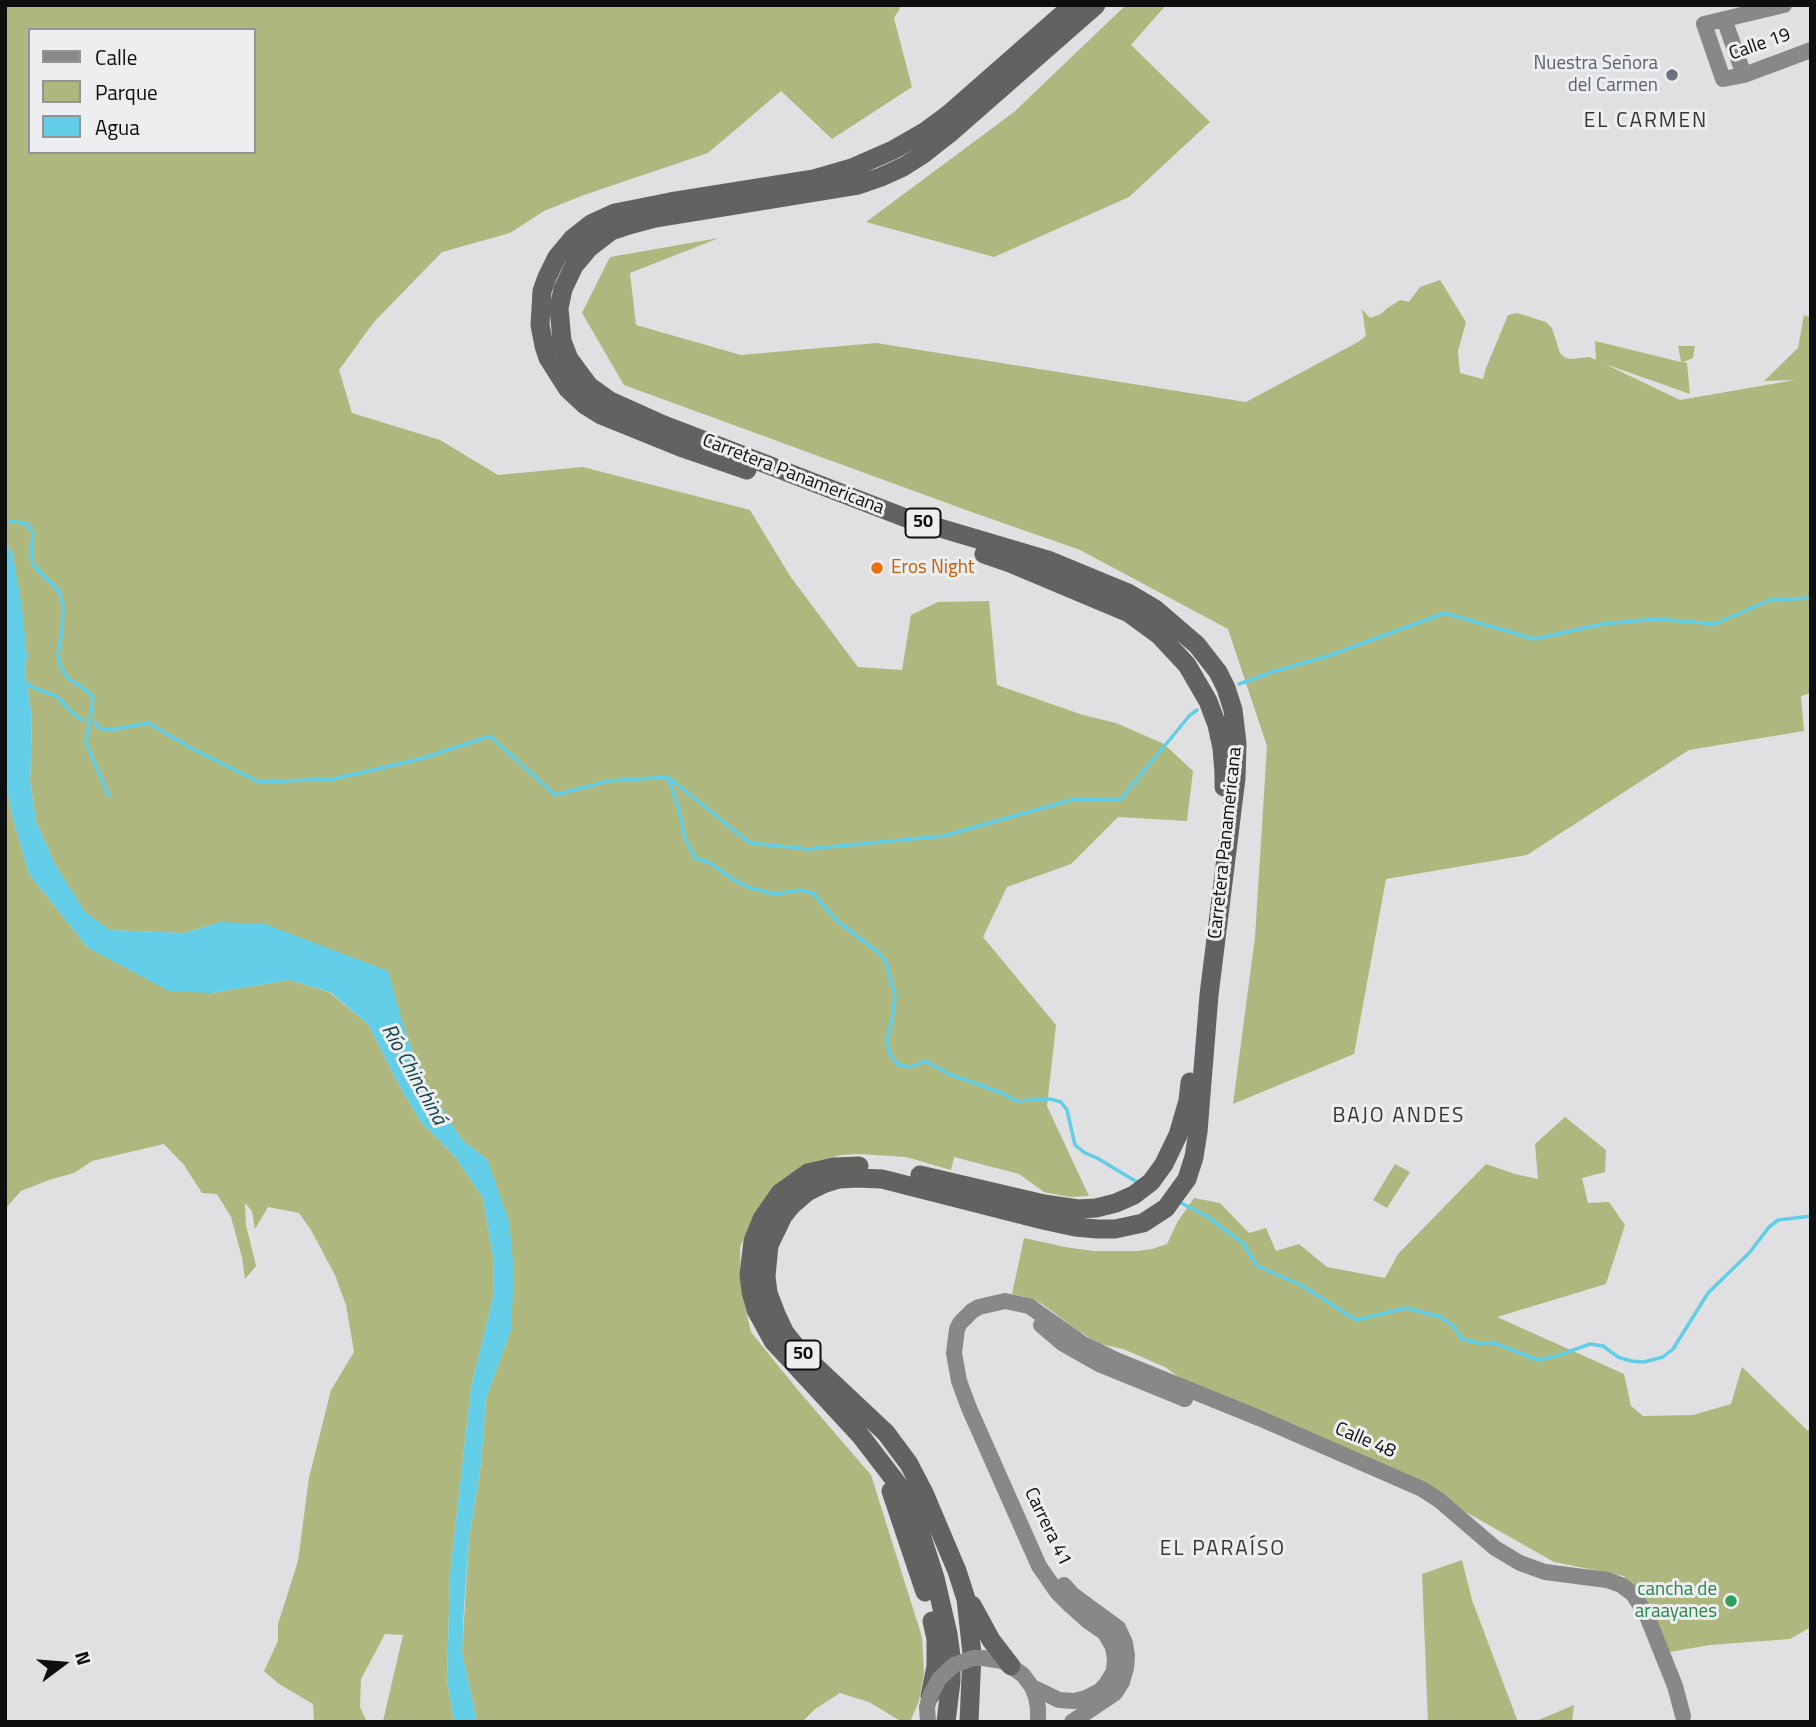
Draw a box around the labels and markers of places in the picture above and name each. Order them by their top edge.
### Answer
place label: Nuestra Señora del Carmen [1533,53,1658,97]
marker: Nuestra Señora del Carmen [1664,67,1680,83]
place label: Eros Night [891,557,975,579]
marker: Eros Night [869,560,885,576]
place label: cancha de araayanes [1635,1579,1717,1623]
marker: cancha de araayanes [1723,1593,1739,1609]

